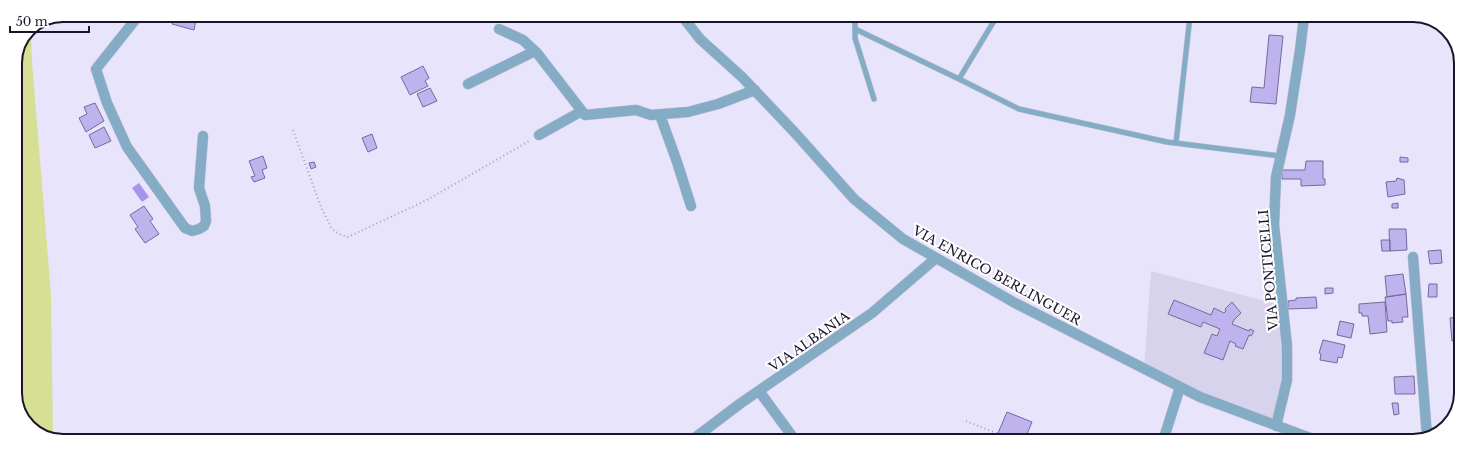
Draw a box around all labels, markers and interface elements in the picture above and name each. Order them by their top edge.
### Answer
scale bar [10,8,89,34]
text: 50 m [16,14,48,29]
street label: VIA PONTICELLI [1255,209,1282,332]
street label: VIA ENRICO BERLINGUER [909,221,1085,329]
street label: VIA ALBANIA [765,307,854,376]

